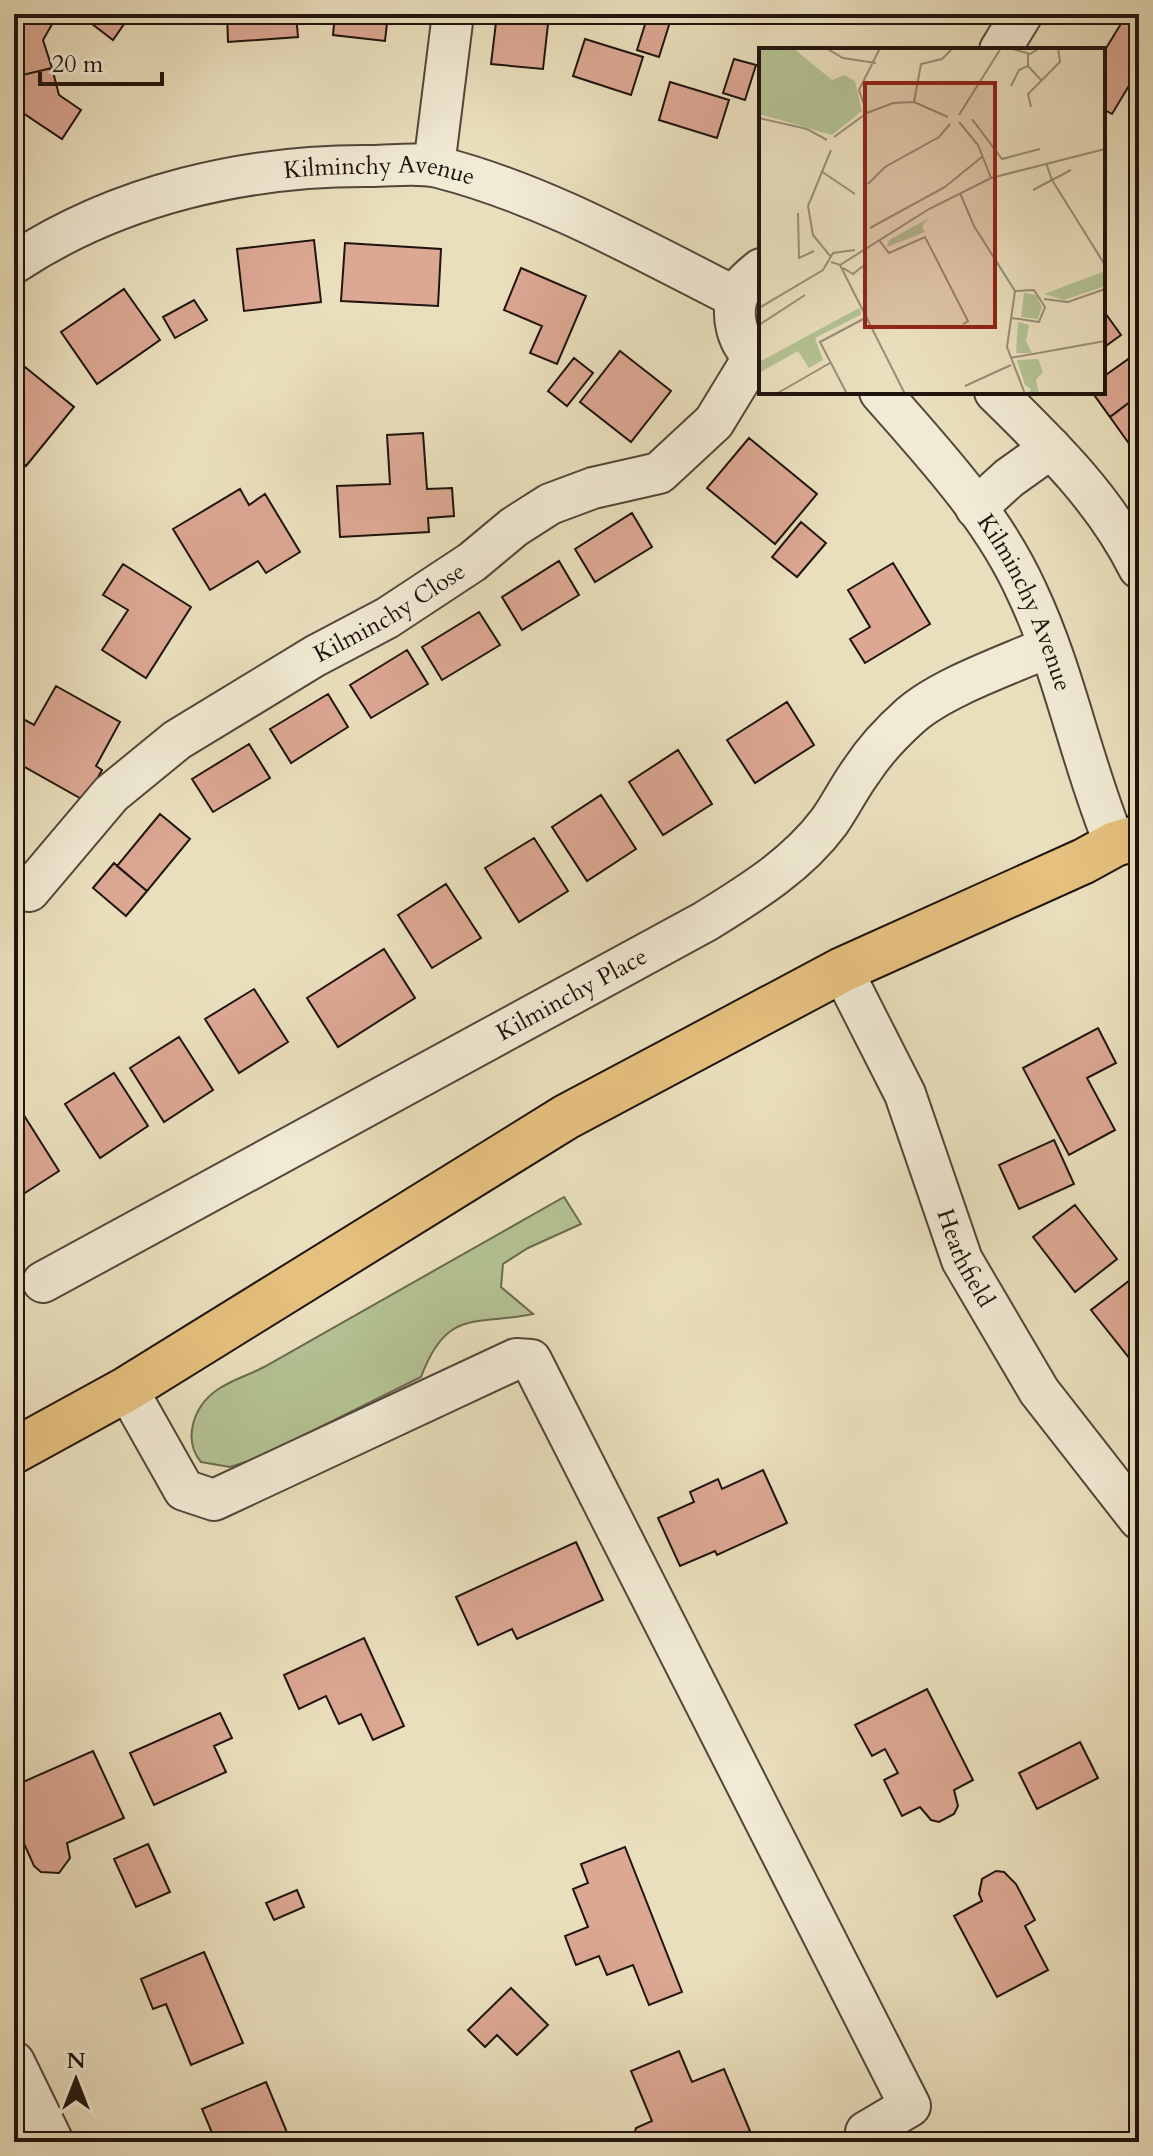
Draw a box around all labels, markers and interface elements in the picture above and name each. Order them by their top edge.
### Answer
scale bar [40,36,162,86]
text: 20 m [52,48,104,81]
inset map [759,48,1105,394]
street label: Kilminchy Avenue [282,148,479,194]
street label: Kilminchy Avenue [969,507,1079,695]
street label: Kilminchy Close [308,555,472,671]
street label: Kilminchy Place [491,940,653,1049]
street label: Heathfield [929,1204,1002,1314]
north arrow [36,2040,116,2120]
text: N [66,2046,86,2076]

